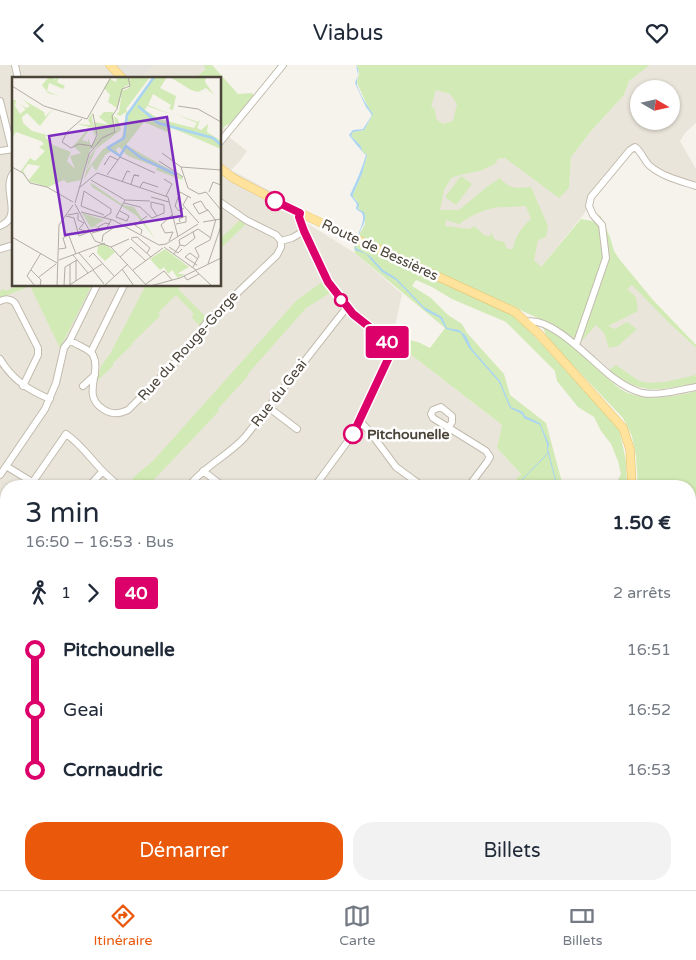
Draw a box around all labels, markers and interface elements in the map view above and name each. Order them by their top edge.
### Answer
icon: back [25,19,53,47]
icon: heart [643,19,671,47]
text: Viabus [313,20,383,46]
inset map [12,77,221,286]
north arrow [630,80,680,130]
map controls [630,80,680,130]
unlabelled marker [265,191,285,211]
street label: Route de Bessières [319,216,441,285]
street label: Rue du Rouge-Gorge [134,288,242,404]
unlabelled marker [334,293,348,307]
line badge: 40 [364,326,410,358]
text: 40 [376,331,398,353]
street label: Rue du Geai [247,356,311,430]
marker: Pitchounelle [343,424,363,444]
place label: Pitchounelle [367,426,449,443]
text: 3 min [25,496,100,530]
text: 1.50 € [612,512,671,534]
text: 16:50 – 16:53 · Bus [25,532,174,552]
icon: walk [25,579,53,607]
icon: forward [79,579,107,607]
text: 40 [125,582,148,604]
text: 1 [61,583,71,603]
text: 2 arrêts [613,583,671,603]
text: Pitchounelle [63,639,175,661]
text: 16:51 [627,640,671,660]
text: Geai [63,699,104,721]
text: 16:52 [627,700,671,720]
text: Cornaudric [63,759,163,781]
text: 16:53 [627,760,671,780]
button: Démarrer [25,822,343,880]
button: Billets [353,822,671,880]
tab: Itinéraire [93,902,152,949]
tab: Carte [339,902,375,949]
tab: Billets [562,902,602,949]

